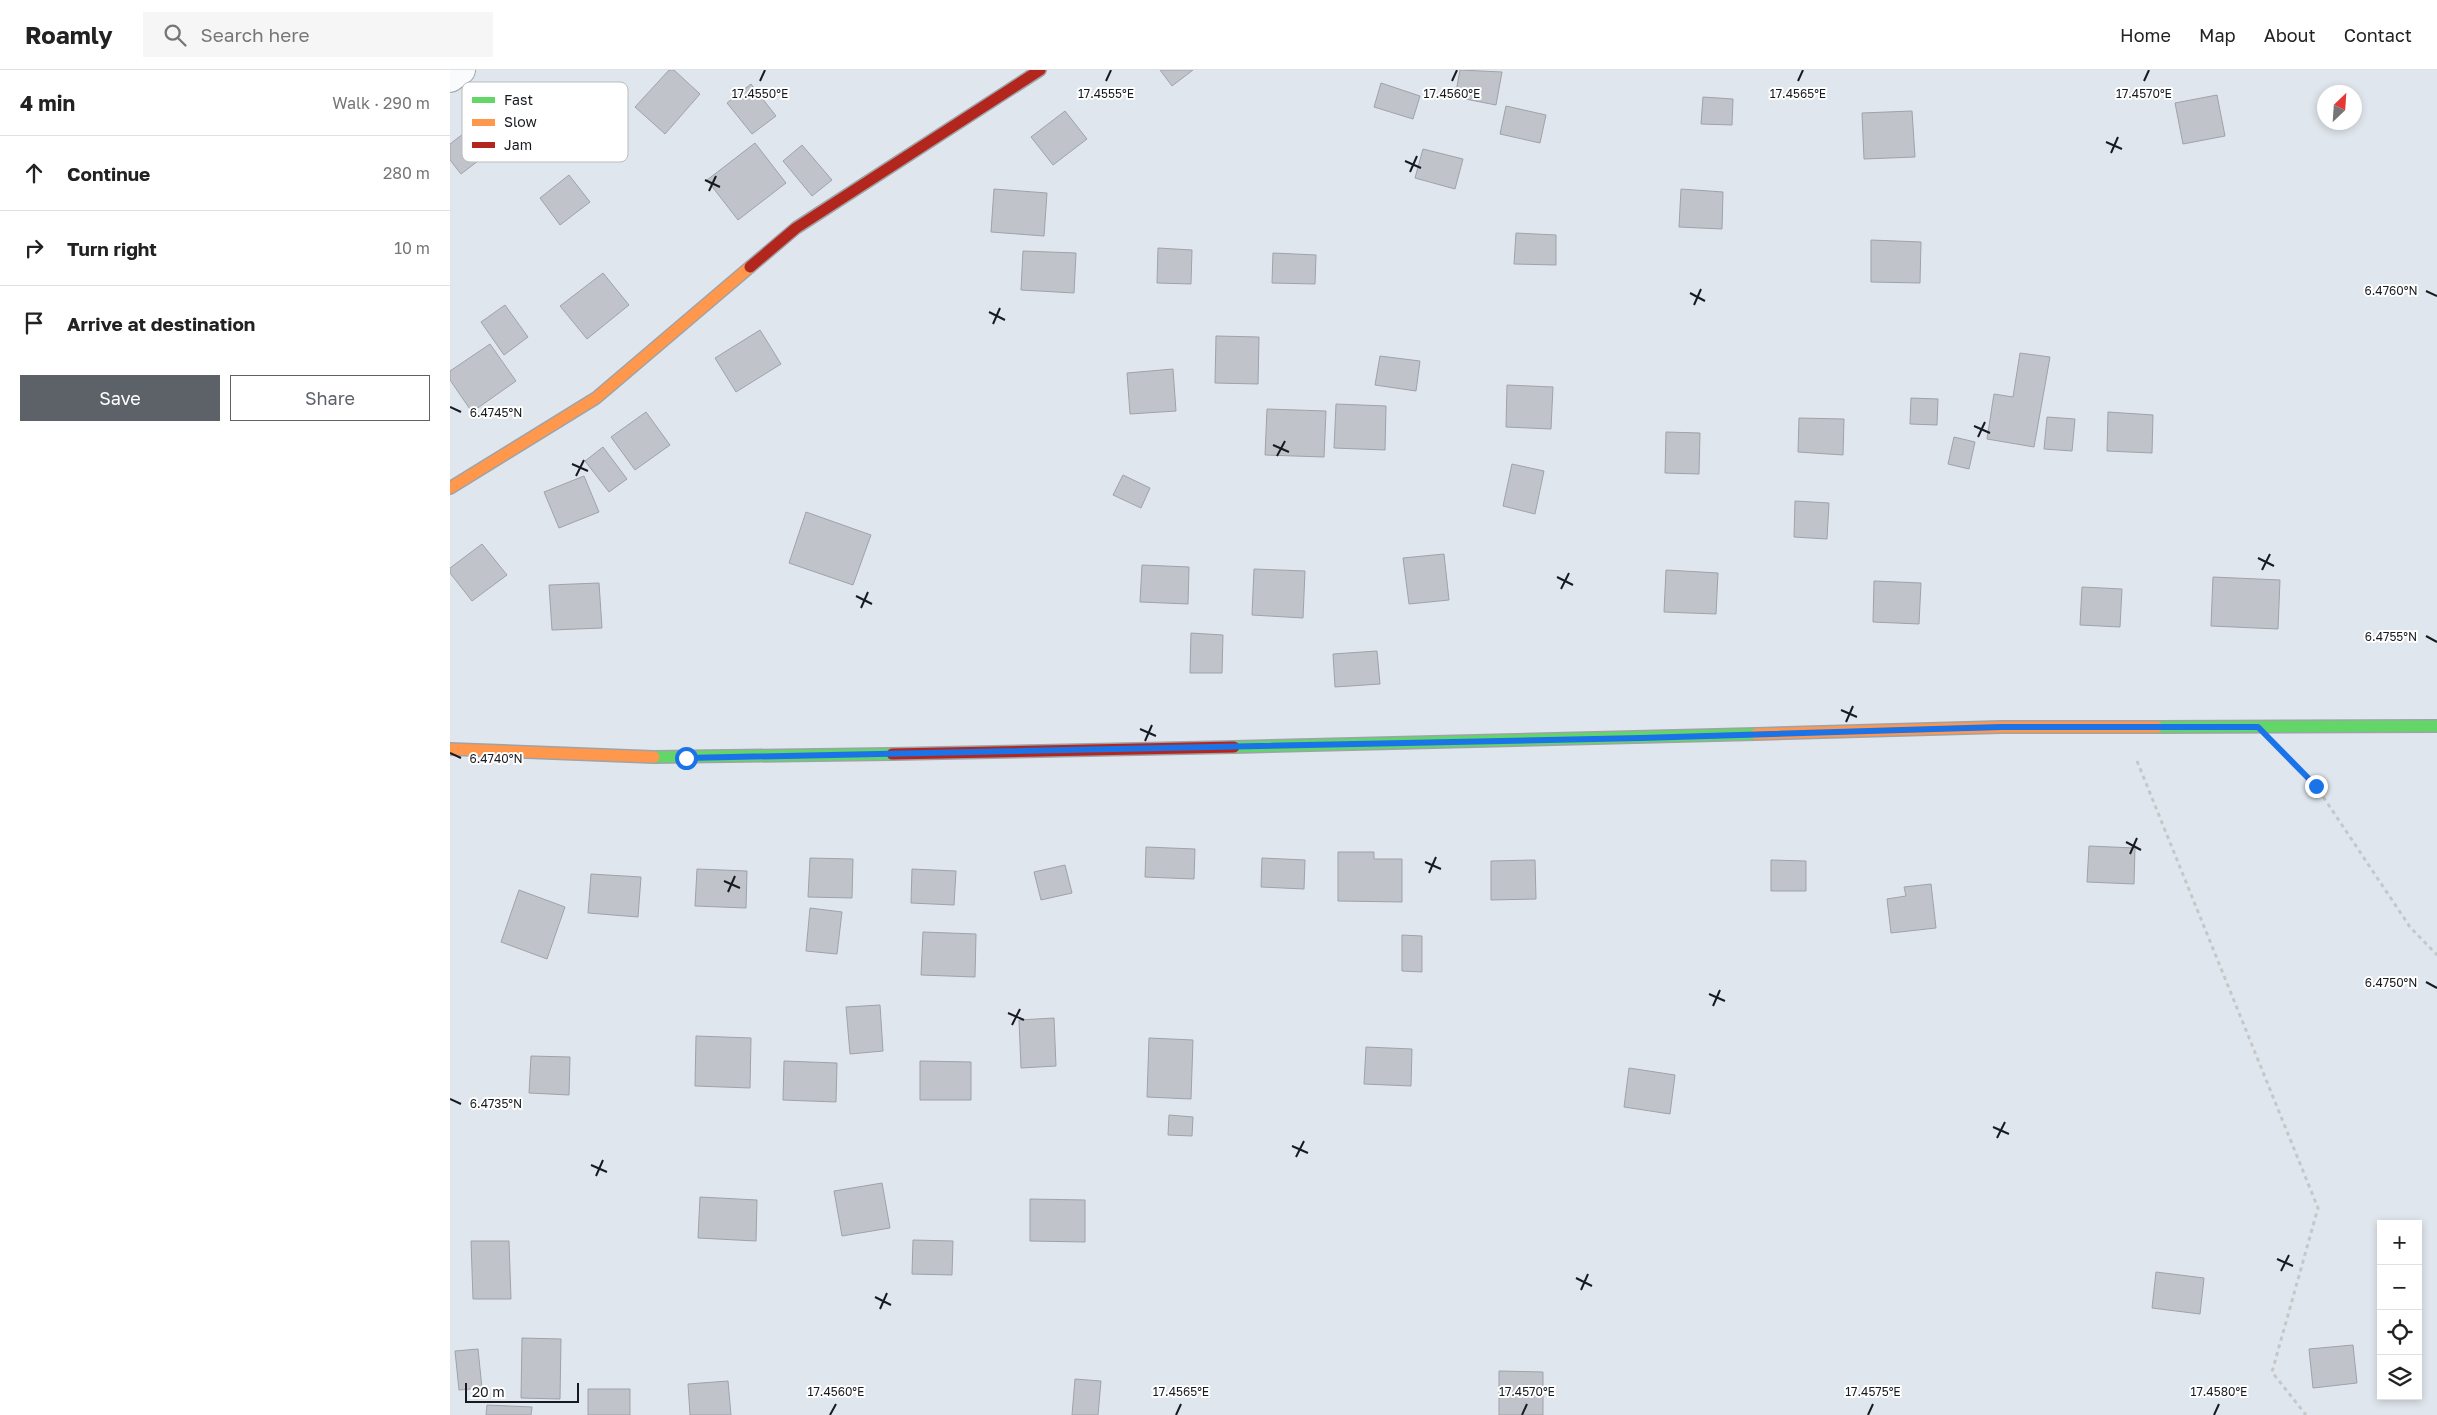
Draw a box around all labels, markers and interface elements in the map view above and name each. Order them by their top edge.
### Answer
search box [143,12,493,57]
text: Roamly [25,20,113,49]
icon: search [161,21,189,49]
text: Search here [201,23,309,46]
text: Home [2120,24,2171,46]
text: Map [2199,24,2236,46]
text: About [2264,24,2316,46]
text: Contact [2344,24,2412,46]
legend [462,82,628,162]
north arrow [2317,85,2362,130]
text: 17.4550°E [732,86,788,101]
text: 17.4555°E [1078,86,1134,101]
text: 17.4560°E [1424,86,1480,101]
text: 17.4565°E [1770,86,1826,101]
text: 17.4570°E [2116,86,2172,101]
text: 4 min [20,90,75,116]
text: Fast [504,91,533,108]
text: Walk · 290 m [332,93,430,113]
text: Slow [504,113,537,130]
text: Jam [504,136,532,153]
icon: ahead [20,159,48,187]
text: Continue [67,162,150,185]
text: 280 m [383,163,430,183]
icon: right [20,234,48,262]
text: Turn right [67,237,157,260]
text: 10 m [394,238,430,258]
text: 6.4760°N [2364,283,2418,298]
icon: arrive [20,309,48,337]
text: Arrive at destination [67,312,255,335]
button: Save [20,375,220,421]
button: Share [230,375,430,421]
text: 6.4745°N [470,405,522,420]
text: 6.4755°N [2365,629,2417,644]
route start [675,747,698,770]
text: 6.4740°N [469,751,523,766]
route end [2305,775,2328,798]
text: 6.4750°N [2365,975,2417,990]
text: 6.4735°N [470,1096,522,1111]
map controls [2377,1220,2422,1400]
button: + [2377,1220,2422,1265]
button: − [2377,1265,2422,1310]
button: locate [2377,1310,2422,1355]
button: layers [2377,1355,2422,1400]
scale bar [465,1380,579,1403]
text: 20 m [472,1383,505,1400]
text: 17.4560°E [808,1384,864,1399]
text: 17.4565°E [1153,1384,1209,1399]
text: 17.4570°E [1499,1384,1555,1399]
text: 17.4575°E [1845,1384,1901,1399]
text: 17.4580°E [2191,1384,2247,1399]

